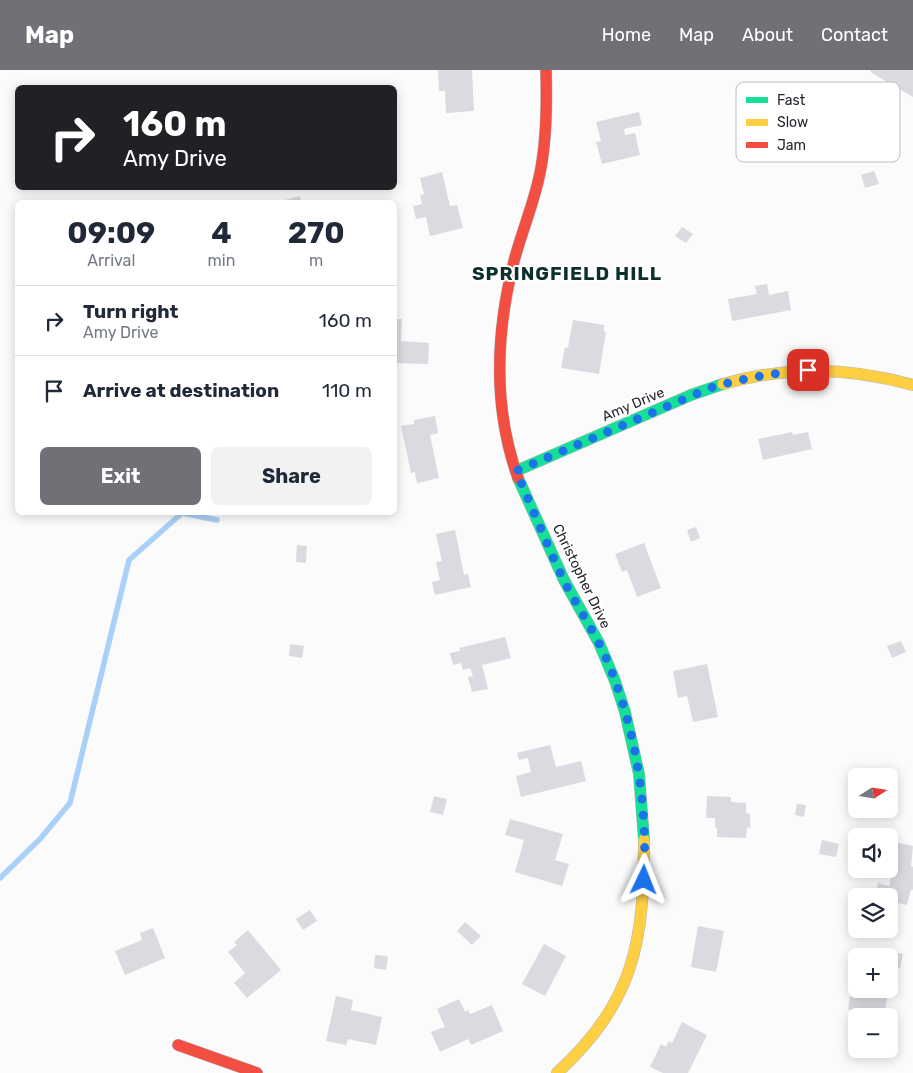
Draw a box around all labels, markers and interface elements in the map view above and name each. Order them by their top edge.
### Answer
text: Map [25,21,74,49]
text: Home [602,24,651,46]
text: Map [679,24,714,46]
text: About [742,24,793,46]
text: Contact [821,24,888,46]
legend [736,82,900,162]
text: Fast [777,92,806,109]
text: 160 m [123,103,227,145]
icon: right [40,105,105,170]
text: Slow [777,114,808,131]
text: Jam [777,137,806,154]
text: Amy Drive [123,145,227,172]
text: 09:09 [67,215,155,251]
text: 4 [211,215,232,251]
text: 270 [288,215,345,251]
text: Arrival [87,251,135,270]
text: min [208,251,235,270]
text: m [309,251,323,270]
district label: SPRINGFIELD HILL [472,262,662,285]
text: Turn right [83,300,178,323]
icon: right [40,307,68,335]
text: 160 m [319,309,372,332]
text: Amy Drive [83,323,159,342]
pin [787,349,829,391]
icon: arrive [794,356,822,384]
icon: arrive [40,377,68,405]
text: Arrive at destination [83,379,279,402]
text: 110 m [322,379,372,402]
street label: Amy Drive [599,384,667,425]
button: Exit [40,447,201,505]
button: Share [211,447,372,505]
street label: Christopher Drive [549,521,614,631]
north arrow [848,768,898,818]
map controls [848,768,898,1058]
button: sound [848,828,898,878]
position arrow [617,853,669,905]
button: layers [848,888,898,938]
button: + [848,948,898,998]
button: − [848,1008,898,1058]

